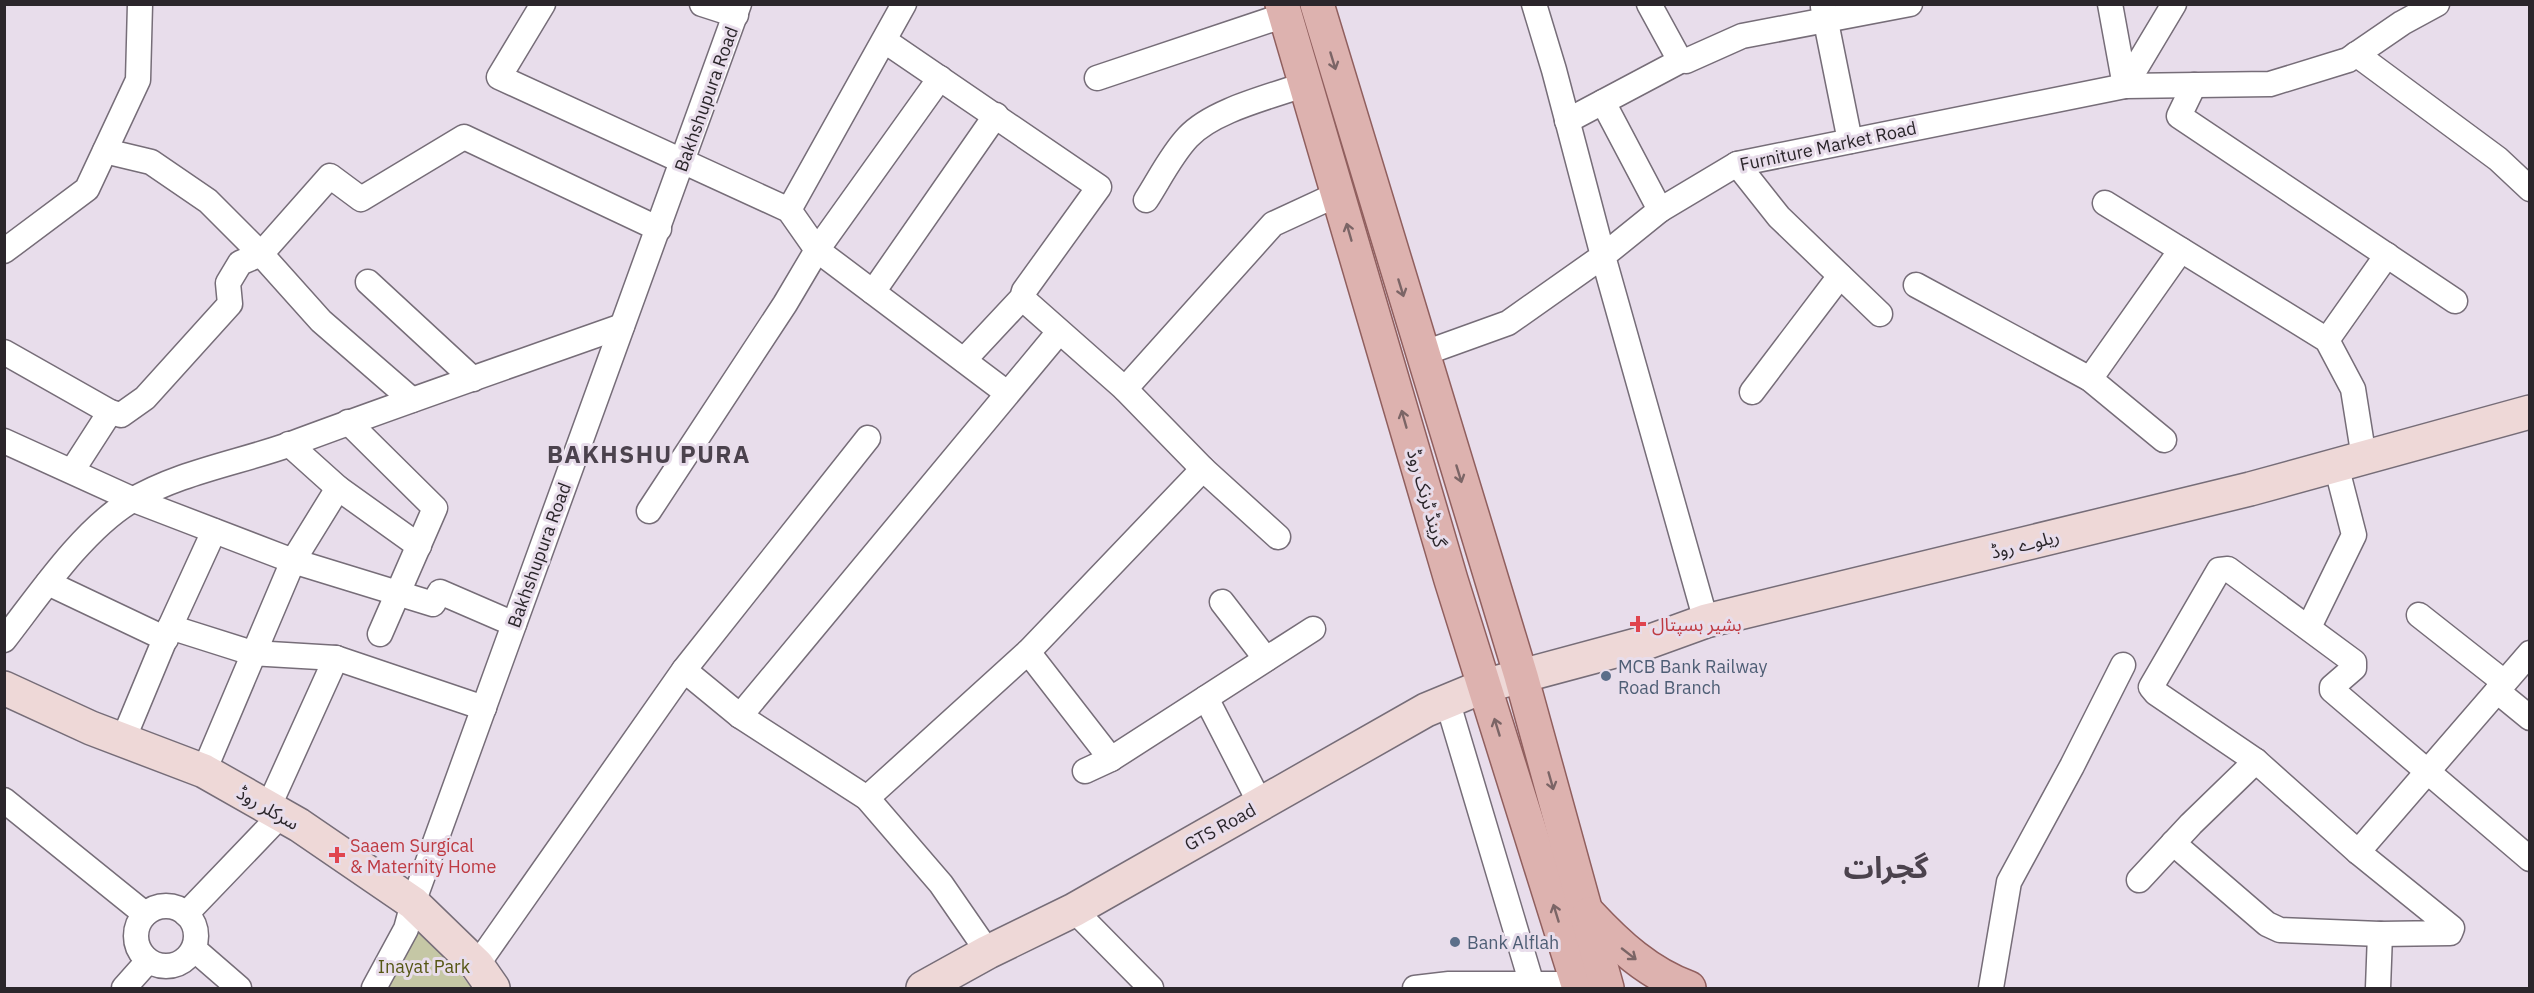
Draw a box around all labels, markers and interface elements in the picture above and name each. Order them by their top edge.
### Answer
street label: Bakhshupura Road [669,23,743,175]
one-way arrow [1328,51,1339,70]
street label: Furniture Market Road [1737,116,1919,176]
one-way arrow [1343,223,1354,242]
one-way arrow [1396,278,1407,297]
one-way arrow [1398,410,1409,429]
district label: BAKHSHU PURA [547,438,751,470]
street label: گرینڈ ٹرنک روڈ [1402,446,1452,550]
one-way arrow [1454,464,1465,483]
street label: Bakhshupura Road [502,479,576,631]
street label: ریلوے روڈ [1988,524,2062,564]
place label: بشیر ہسپتال [1652,613,1742,636]
marker: بشیر ہسپتال [1629,615,1647,633]
place label: MCB Bank Railway Road Branch [1618,655,1768,699]
marker: MCB Bank Railway Road Branch [1599,669,1613,683]
one-way arrow [1491,718,1502,737]
one-way arrow [1546,772,1557,791]
street label: سرکلر روڈ [233,781,303,835]
street label: GTS Road [1180,798,1260,856]
place label: Saaem Surgical & Maternity Home [350,834,496,878]
marker: Saaem Surgical & Maternity Home [328,846,346,864]
district label: گجرات [1844,847,1929,886]
one-way arrow [1549,904,1560,923]
place label: Bank Alflah [1467,931,1559,954]
marker: Bank Alflah [1448,935,1462,949]
one-way arrow [1621,947,1637,960]
park label: Inayat Park [378,955,471,978]

